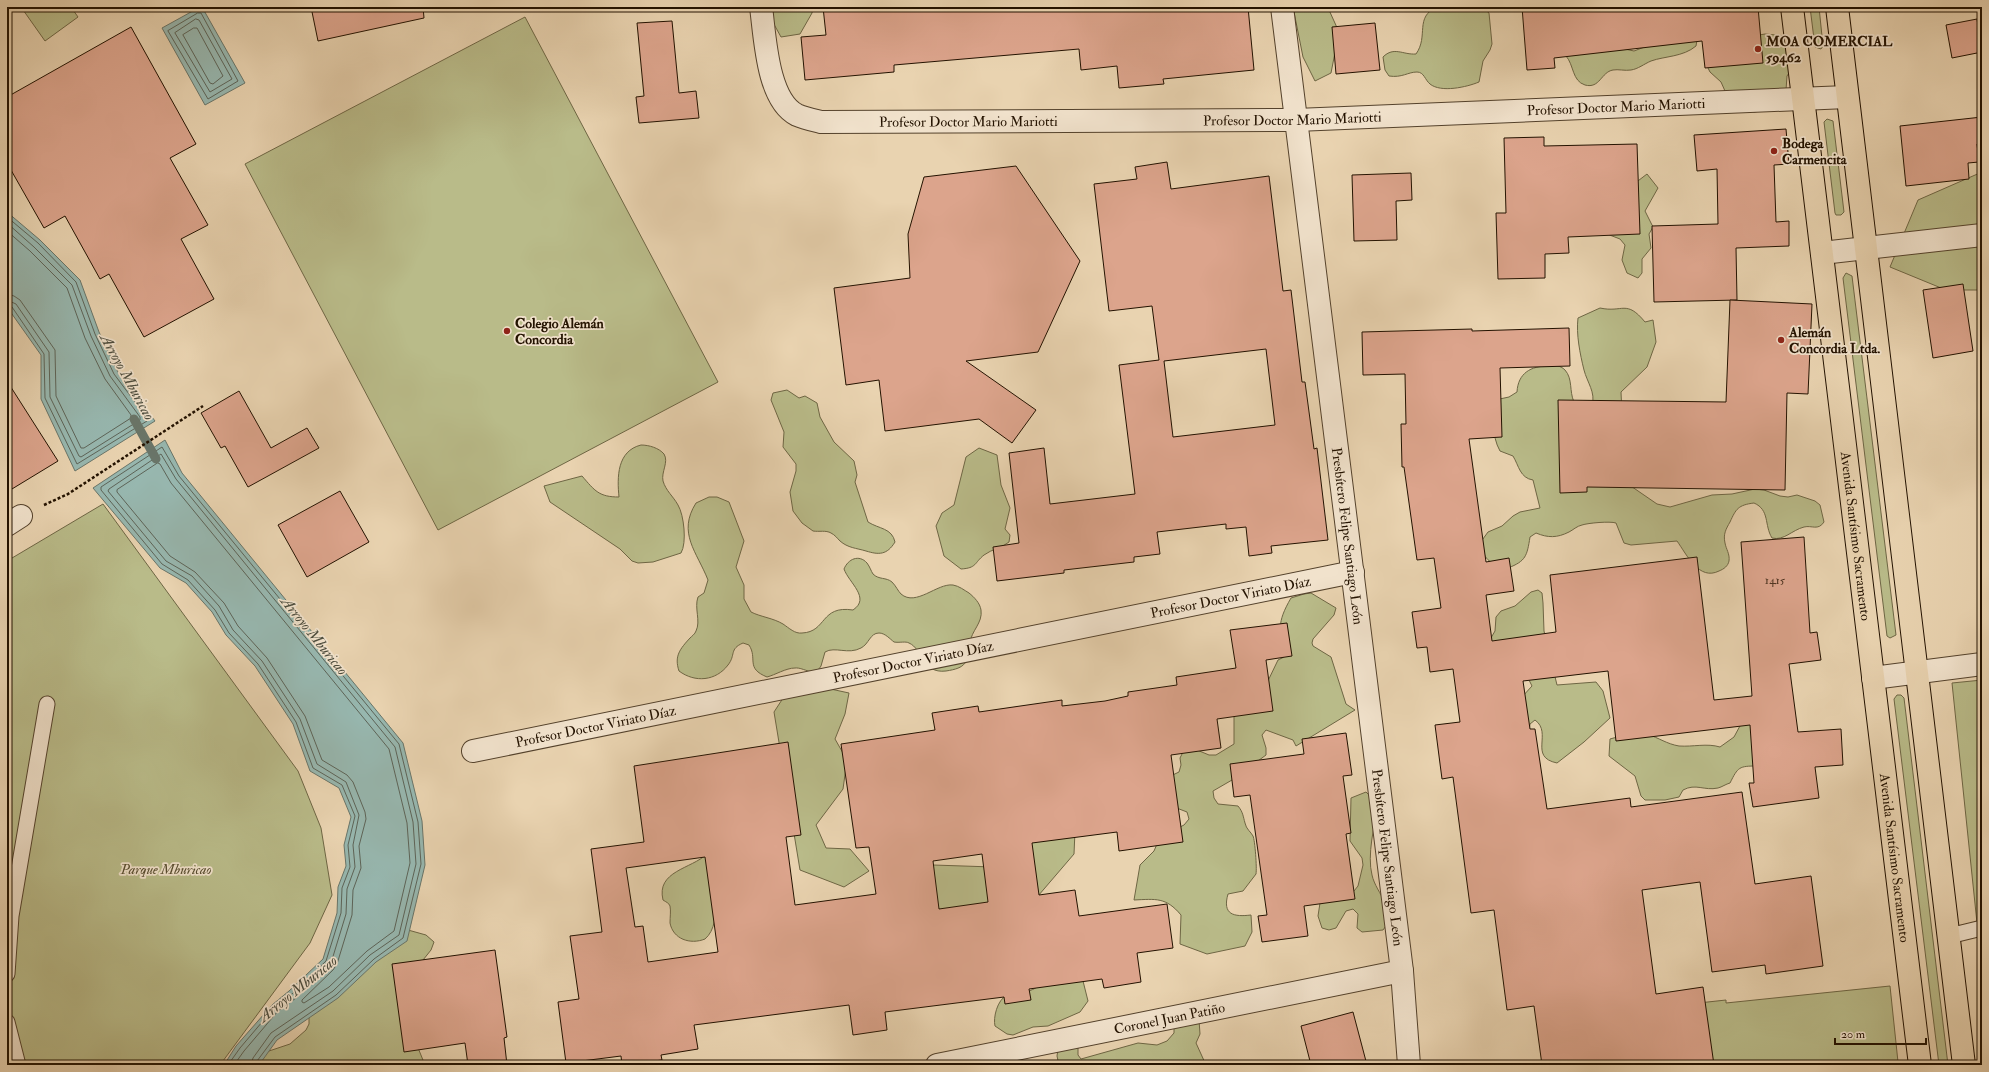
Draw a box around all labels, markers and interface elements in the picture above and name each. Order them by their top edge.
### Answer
place label: MOA COMERCIAL 59462 [1765,33,1893,66]
marker: MOA COMERCIAL 59462 [1753,44,1763,54]
street label: Profesor Doctor Mario Mariotti [1526,94,1706,119]
street label: Profesor Doctor Mario Mariotti [1203,108,1382,129]
street label: Profesor Doctor Mario Mariotti [879,113,1058,130]
place label: Bodega Carmencita [1782,135,1848,168]
marker: Bodega Carmencita [1769,146,1779,156]
place label: Colegio Alemán Concordia [515,315,604,348]
place label: Alemán Concordia Ltda. [1788,324,1880,357]
marker: Colegio Alemán Concordia [502,326,512,336]
water label: Arroyo Mburicao [94,329,159,424]
marker: Alemán Concordia Ltda. [1776,335,1786,345]
street label: Presbítero Felipe Santiago León [1328,446,1367,626]
street label: Avenida Santísimo Sacramento [1837,450,1875,622]
street label: Profesor Doctor Viriato Díaz [1149,572,1312,622]
house number: 1415 [1765,573,1786,588]
water label: Arroyo Mburicao [275,591,352,679]
street label: Profesor Doctor Viriato Díaz [831,637,995,686]
street label: Profesor Doctor Viriato Díaz [514,701,678,751]
street label: Presbítero Felipe Santiago León [1368,768,1407,947]
street label: Avenida Santísimo Sacramento [1876,771,1914,944]
park label: Parque Mburicao [119,861,212,878]
water label: Arroyo Mburicao [253,951,341,1028]
street label: Coronel Juan Patiño [1112,998,1227,1038]
scale bar [1835,1020,1926,1046]
text: 20 m [1841,1027,1866,1042]

